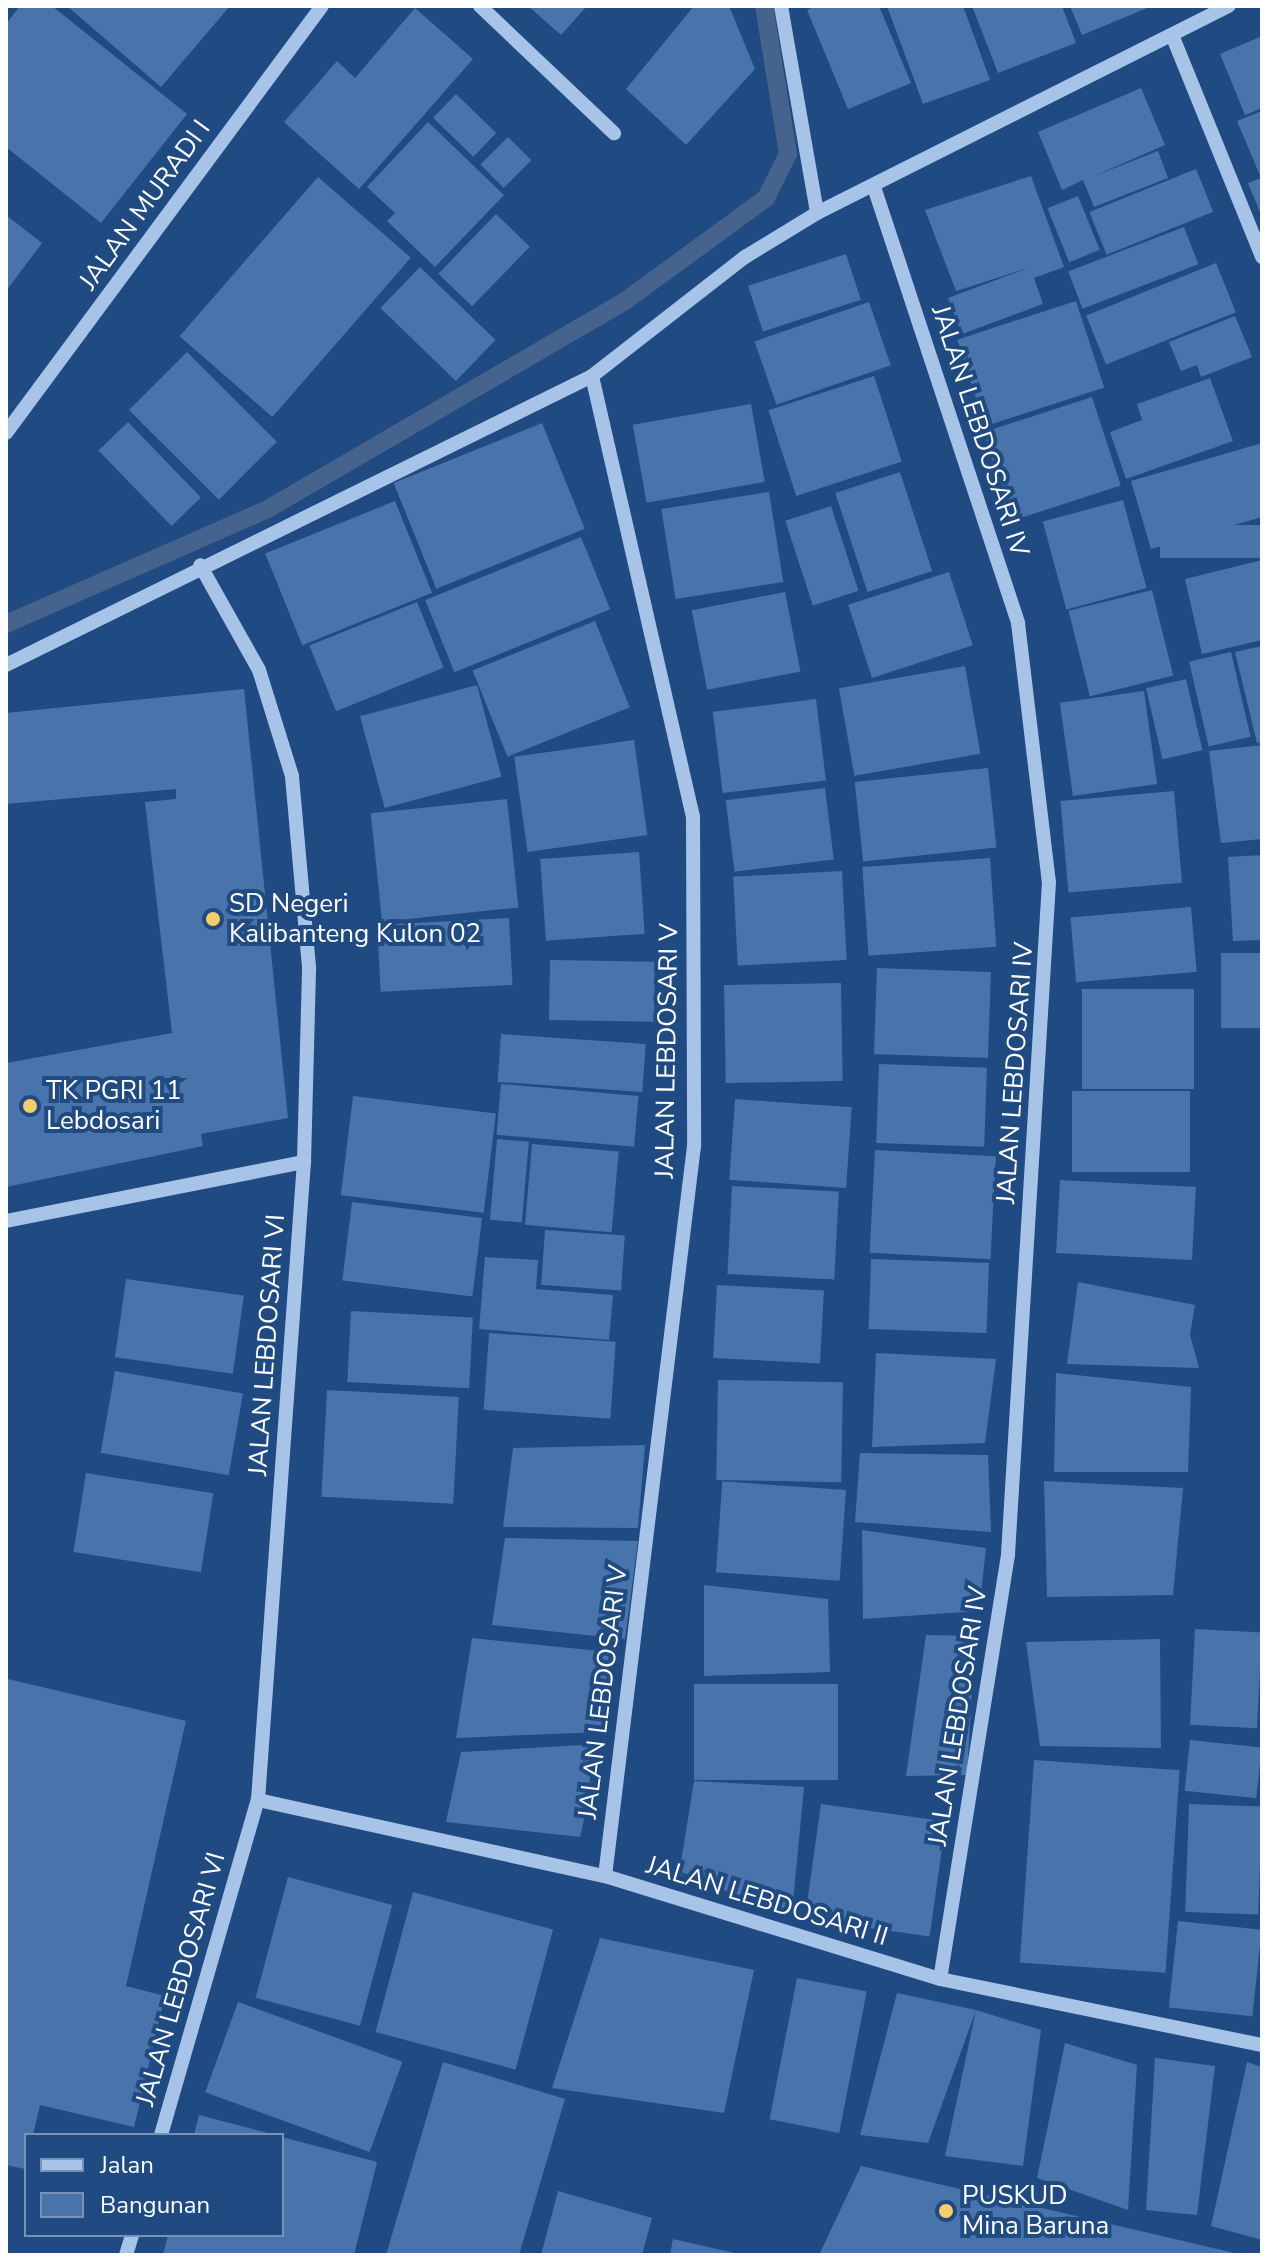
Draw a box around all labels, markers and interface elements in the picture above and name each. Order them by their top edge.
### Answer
street label: JALAN MURADI I [73,114,217,296]
street label: JALAN LEBDOSARI IV [925,302,1035,560]
place label: SD Negeri Kalibanteng Kulon 02 [229,888,481,950]
marker: SD Negeri Kalibanteng Kulon 02 [204,910,222,928]
street label: JALAN LEBDOSARI V [649,923,685,1179]
street label: JALAN LEBDOSARI IV [990,941,1040,1205]
place label: TK PGRI 11 Lebdosari [46,1075,182,1136]
marker: TK PGRI 11 Lebdosari [21,1097,39,1115]
street label: JALAN LEBDOSARI VI [242,1213,292,1477]
street label: JALAN LEBDOSARI V [572,1563,634,1821]
street label: JALAN LEBDOSARI IV [922,1584,994,1848]
street label: JALAN LEBDOSARI VI [130,1849,232,2109]
street label: JALAN LEBDOSARI II [642,1849,892,1953]
legend [24,2133,284,2237]
text: Jalan [100,2149,154,2181]
place label: PUSKUD Mina Baruna [962,2180,1109,2242]
text: Bangunan [100,2189,210,2221]
marker: PUSKUD Mina Baruna [937,2202,955,2220]

